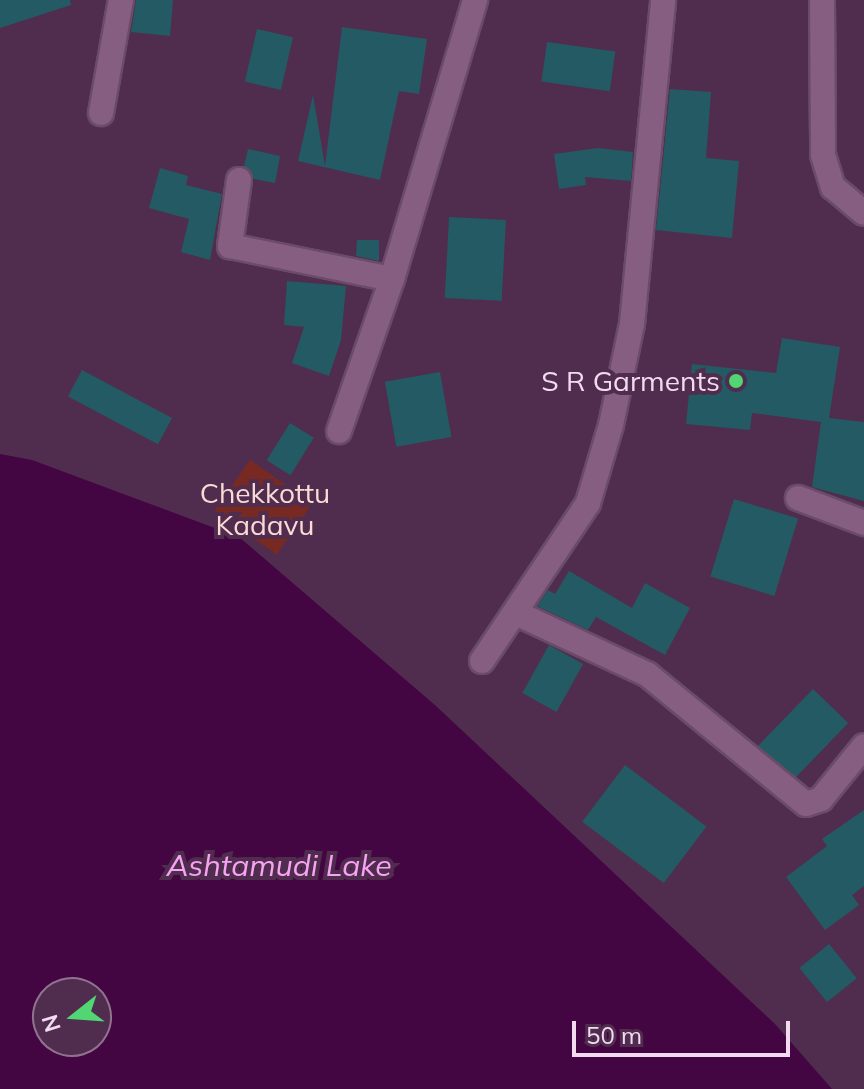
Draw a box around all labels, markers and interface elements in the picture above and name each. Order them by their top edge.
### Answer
place label: S R Garments [541,364,720,398]
marker: S R Garments [727,372,745,390]
park label: Chekkottu Kadavu [200,476,330,542]
water label: Ashtamudi Lake [166,847,392,883]
north arrow [32,977,112,1057]
scale bar [576,1005,794,1055]
text: N [35,1011,67,1035]
text: 50 m [586,1020,642,1050]

